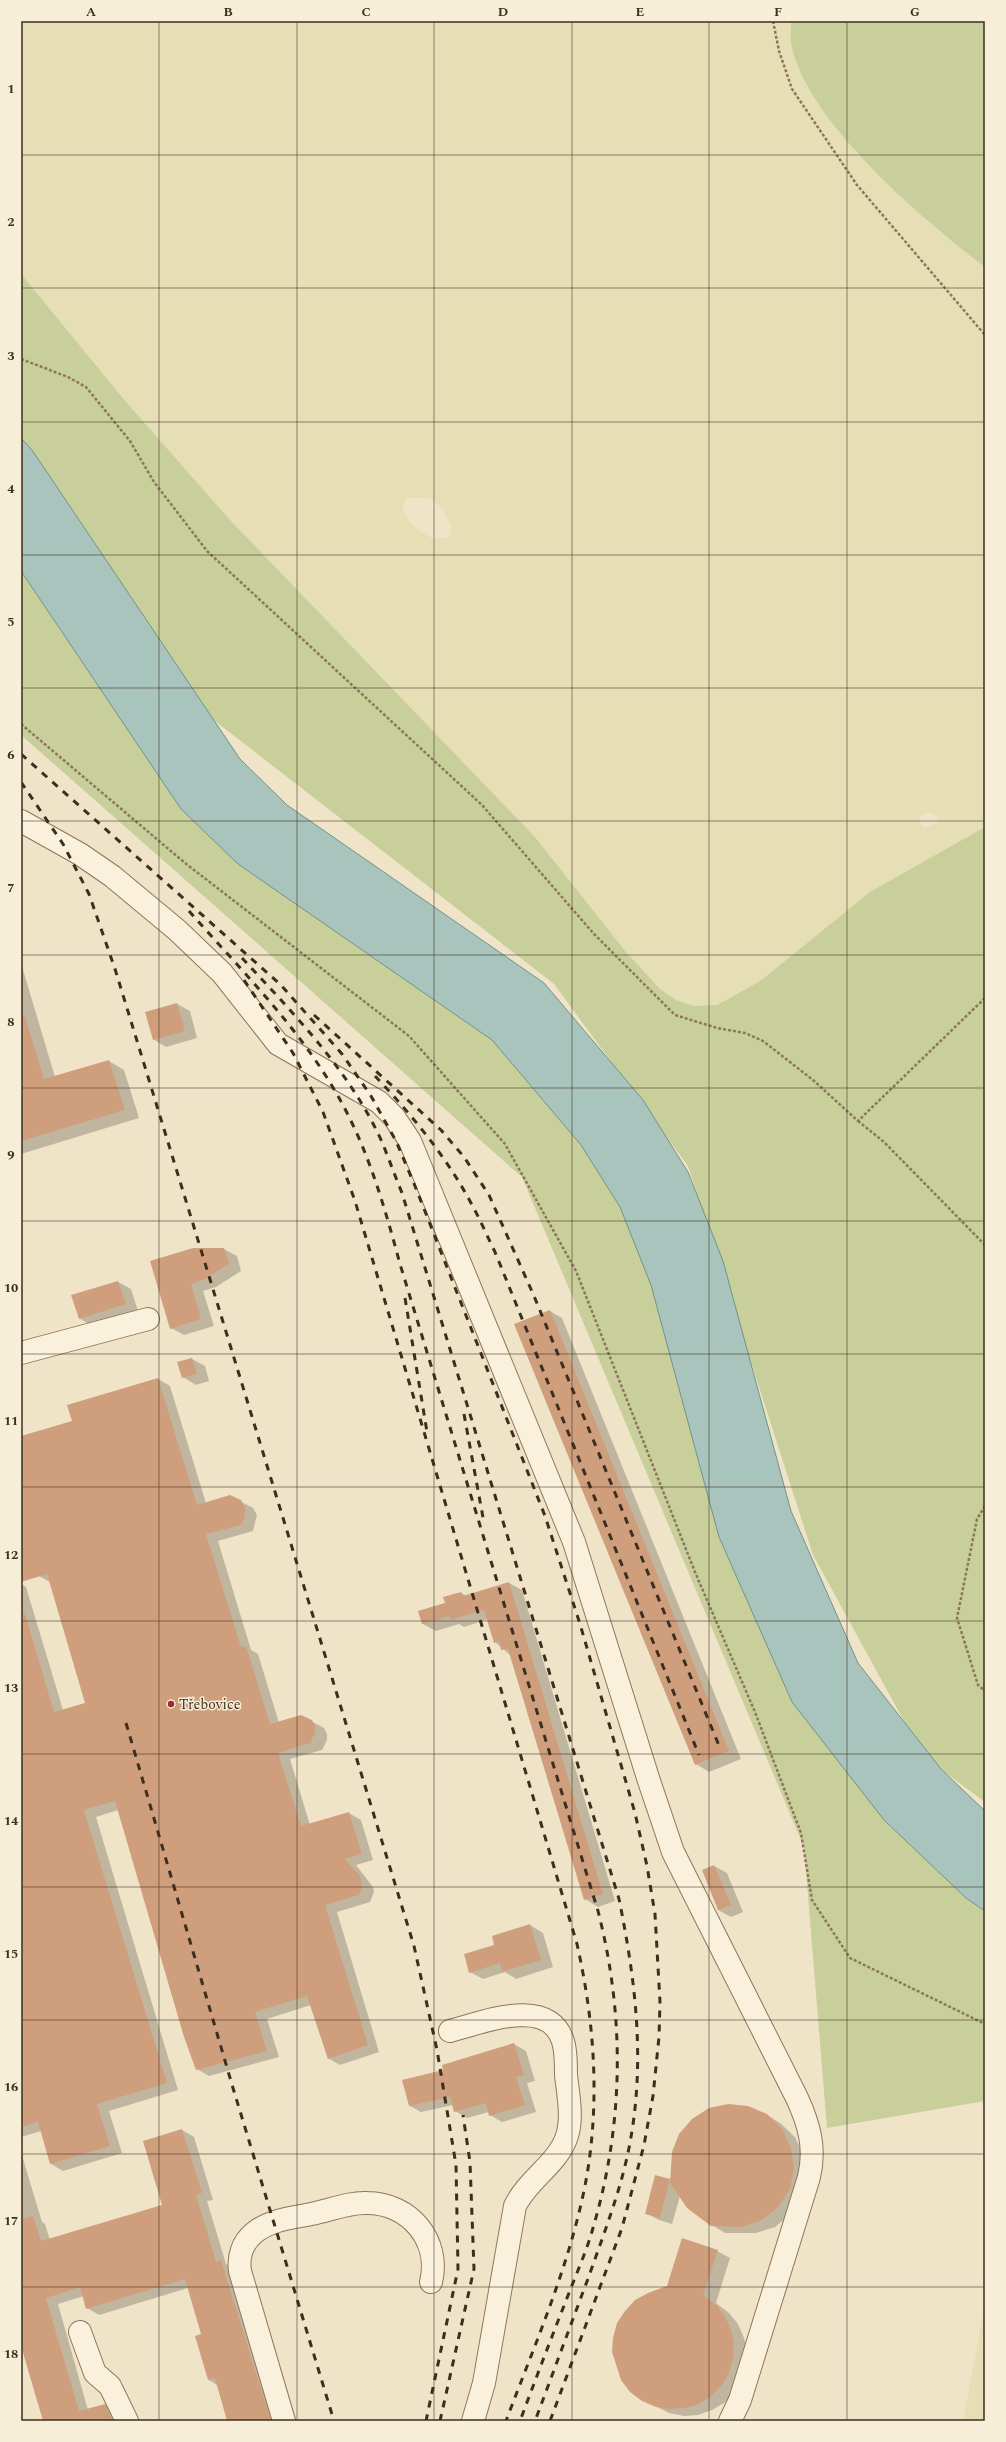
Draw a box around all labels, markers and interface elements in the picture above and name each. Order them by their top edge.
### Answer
text: A [86,2,96,22]
text: B [223,2,233,22]
text: C [361,2,371,22]
text: D [498,2,508,22]
text: E [636,2,645,22]
text: F [774,2,782,22]
text: G [910,2,920,22]
text: 1 [7,79,15,99]
text: 2 [7,212,15,232]
text: 3 [7,346,15,366]
text: 4 [7,479,15,499]
text: 5 [7,612,15,632]
text: 6 [7,745,15,765]
text: 7 [7,878,15,898]
text: 8 [7,1012,15,1032]
text: 9 [7,1145,15,1165]
text: 10 [4,1278,18,1298]
text: 11 [4,1411,18,1431]
text: 12 [4,1545,18,1565]
text: 13 [4,1678,18,1698]
place label: Třebovice [179,1694,241,1715]
marker: Třebovice [166,1699,176,1709]
text: 14 [4,1811,19,1831]
text: 15 [4,1944,18,1964]
text: 16 [4,2077,18,2097]
text: 17 [4,2211,18,2231]
text: 18 [4,2344,18,2364]

